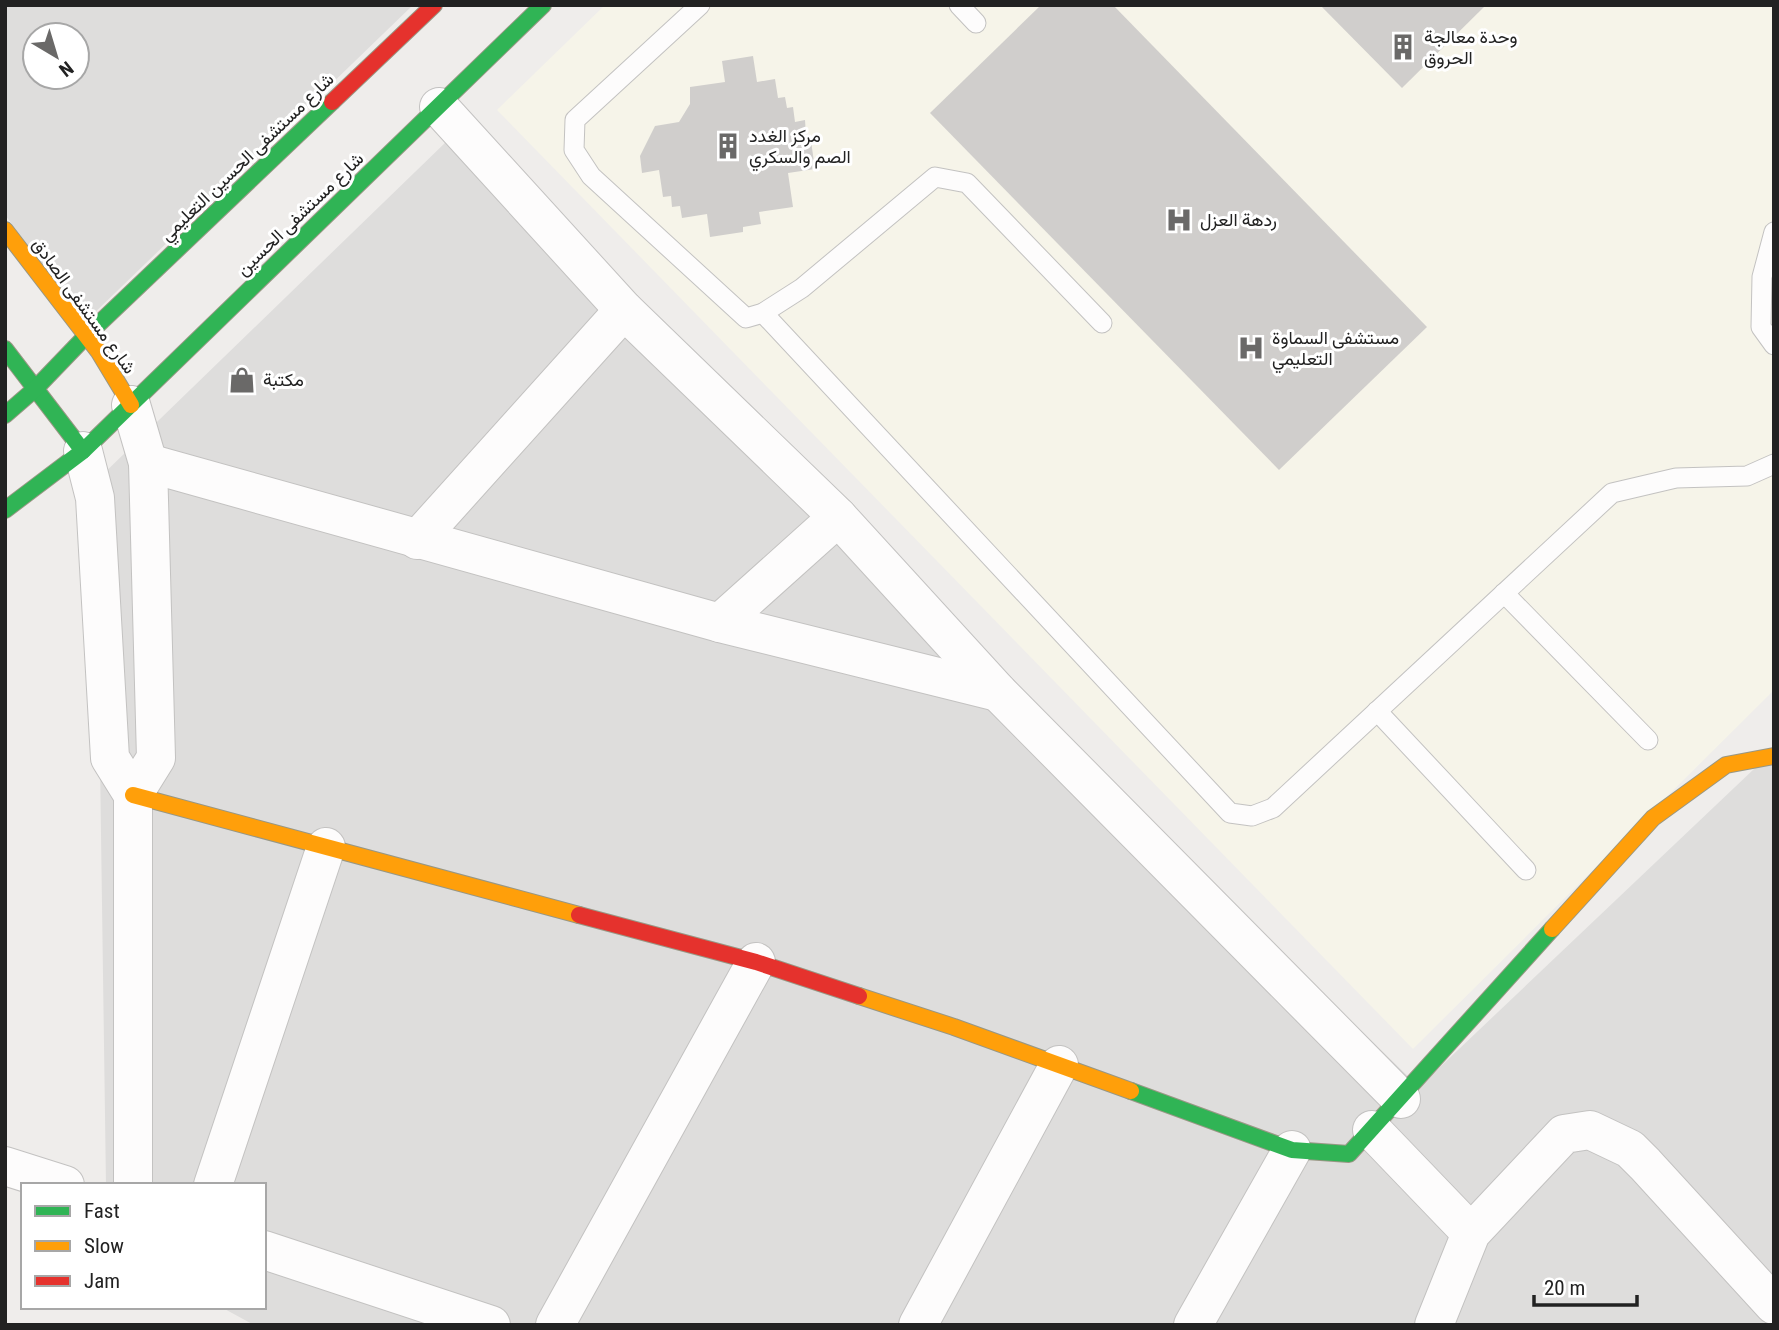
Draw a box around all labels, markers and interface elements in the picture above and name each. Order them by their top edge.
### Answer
north arrow [21,21,91,91]
place label: وحدة معالجة الحروق [1424,26,1518,69]
building icon: وحدة معالجة الحروق [1388,32,1418,62]
text: N [54,56,78,82]
street label: شارع مستشفى الحسين التعليمي [156,68,338,246]
place label: مركز الغدد الصم والسكري [749,125,851,172]
building icon: مركز الغدد الصم والسكري [713,131,743,161]
street label: شارع مستشفى الحسين [232,148,368,280]
hospital icon: ردهة العزل [1164,205,1194,235]
place label: ردهة العزل [1200,209,1277,231]
street label: شارع مستشفى الصادق [27,234,141,379]
place label: مستشفى السماوة التعليمي [1272,327,1399,374]
hospital icon: مستشفى السماوة التعليمي [1236,333,1266,363]
shop icon: مكتبة [227,365,257,395]
place label: مكتبة [263,369,304,390]
legend [21,1183,266,1309]
text: Fast [84,1199,120,1223]
text: Slow [84,1234,124,1258]
scale bar [1534,1264,1637,1308]
text: Jam [84,1269,120,1293]
text: 20 m [1544,1276,1585,1300]

